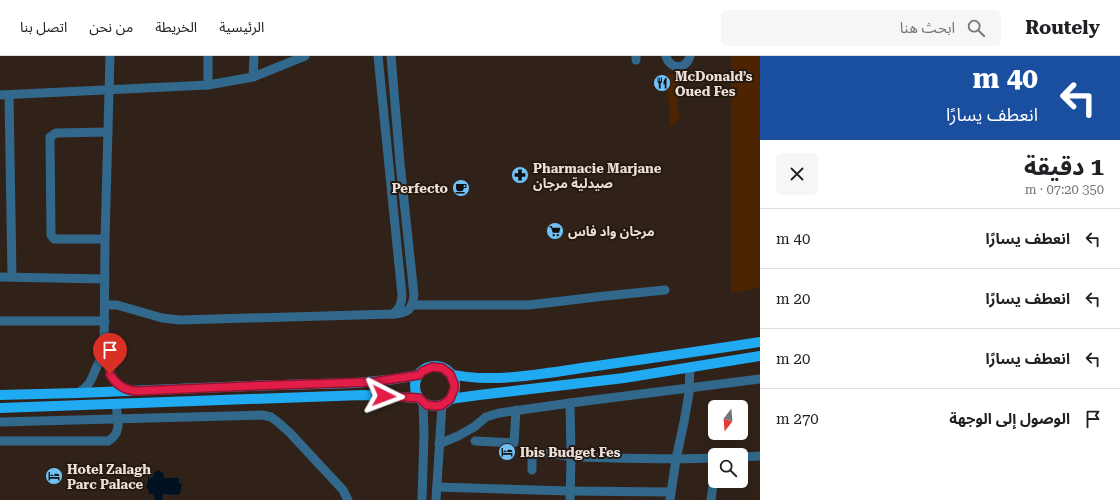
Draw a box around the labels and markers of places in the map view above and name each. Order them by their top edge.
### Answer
place label: McDonald’s Oued Fes [675,69,753,99]
restaurant icon: McDonald’s Oued Fes [652,73,672,93]
place label: Pharmacie Marjane صيدلية مرجان [533,161,662,191]
pharmacy icon: Pharmacie Marjane صيدلية مرجان [510,165,530,185]
cafe icon: Perfecto [451,178,471,198]
place label: Perfecto [392,181,448,196]
supermarket icon: مرجان واد فاس [545,221,565,241]
place label: مرجان واد فاس [568,224,655,239]
pin [93,333,127,374]
hotel icon: Ibis Budget Fes [497,442,517,462]
place label: Ibis Budget Fes [520,445,621,460]
place label: Hotel Zalagh Parc Palace [67,462,151,492]
hotel icon: Hotel Zalagh Parc Palace [44,466,64,486]

